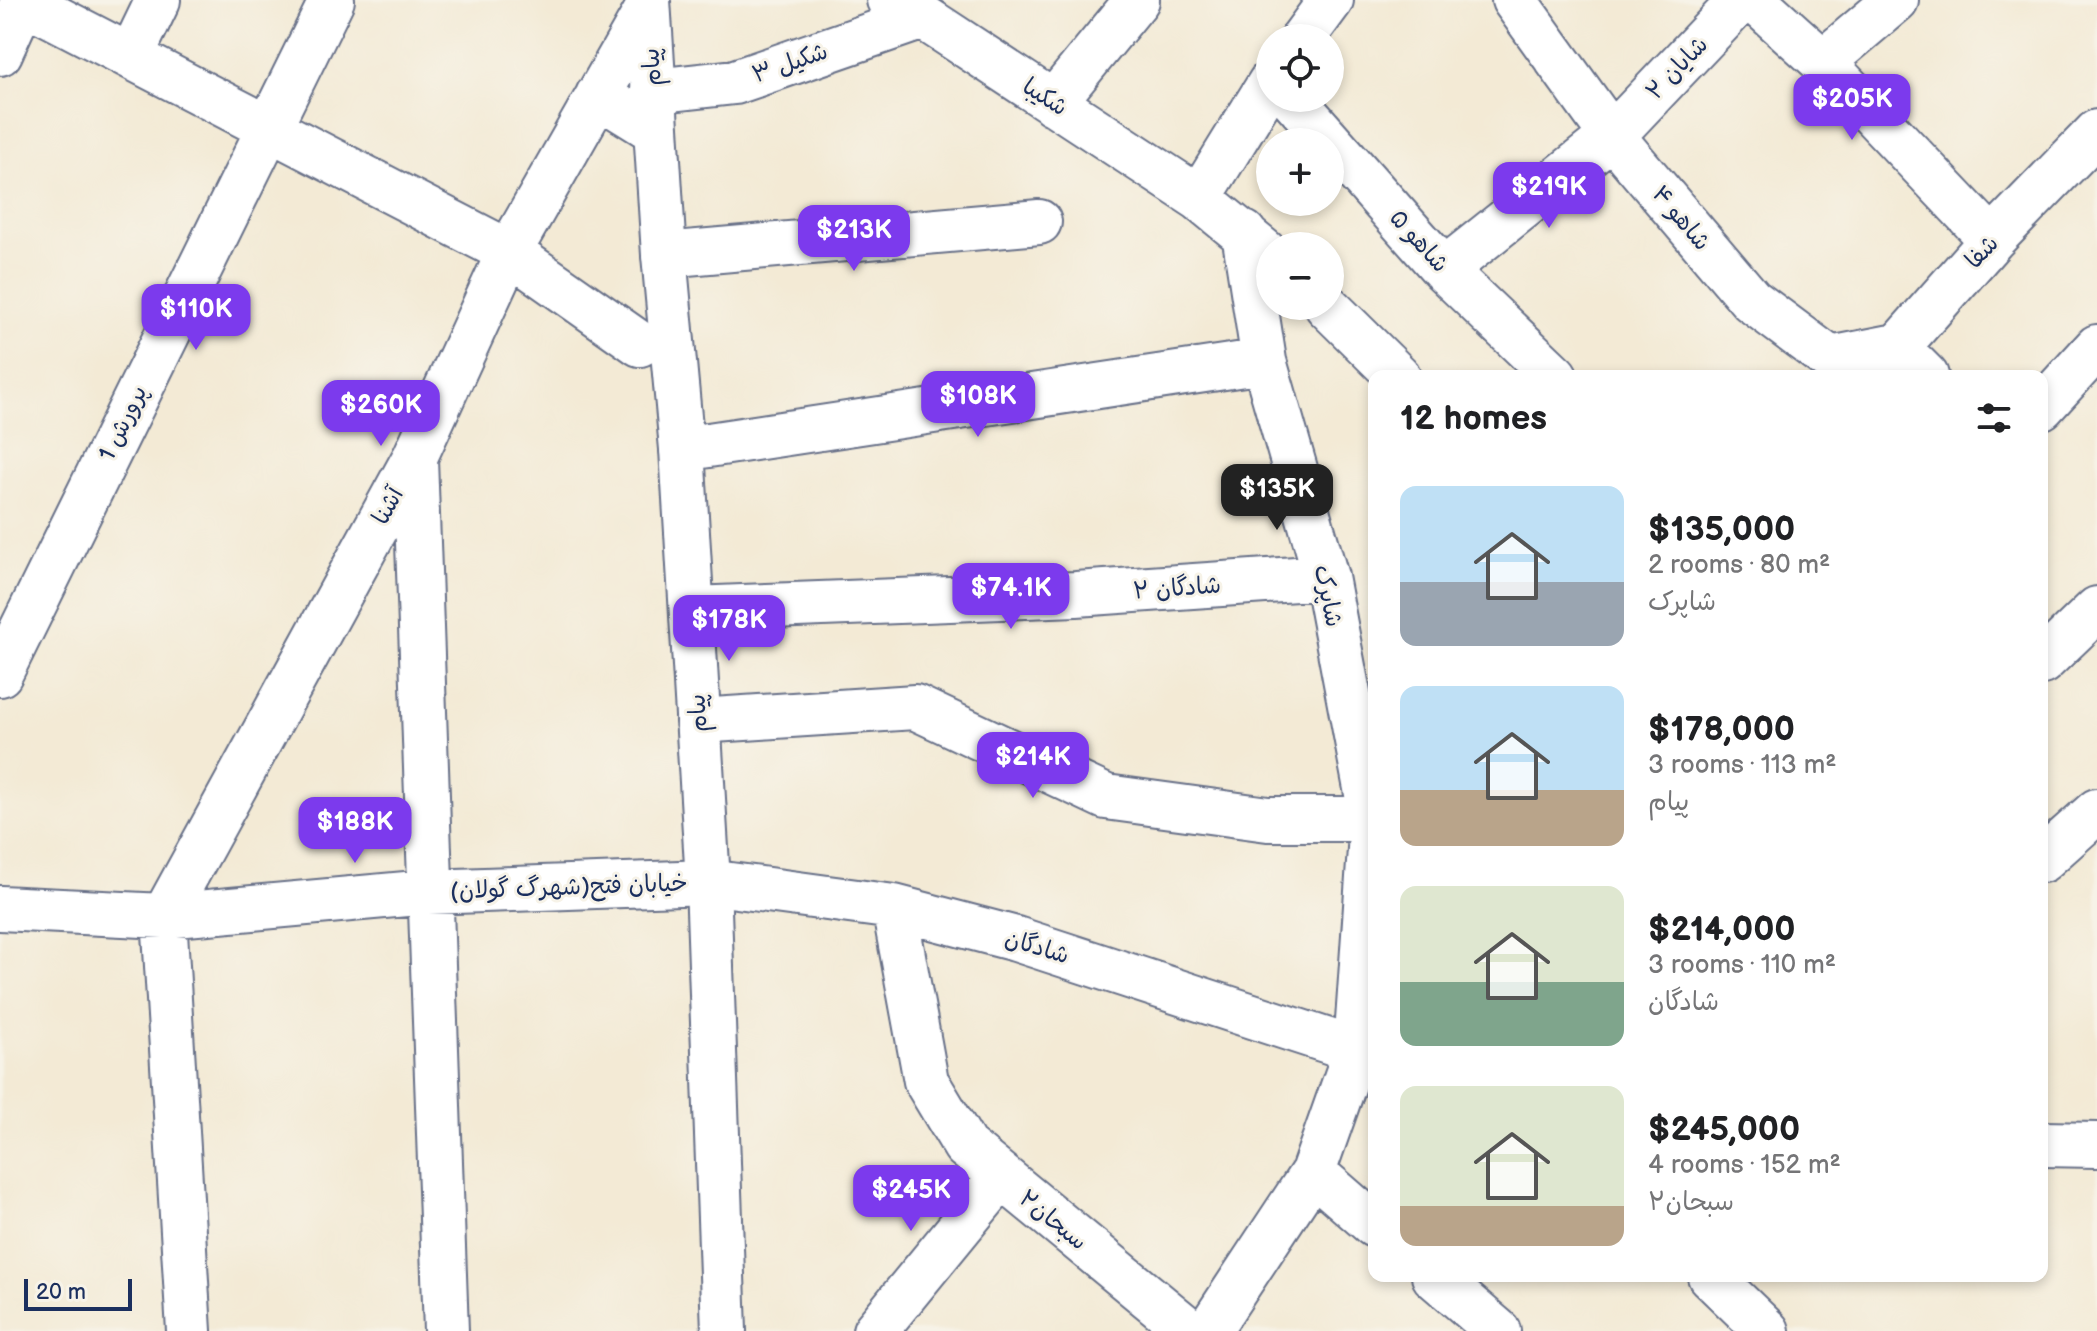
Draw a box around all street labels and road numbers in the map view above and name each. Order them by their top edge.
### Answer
street label: شایان ۲ [1640,30,1714,106]
street label: شکیل ۳ [748,37,832,89]
street label: پیام [636,47,671,87]
street label: شکیبا [1017,72,1073,122]
street label: شاهو ۴ [1646,180,1716,256]
street label: شاهو ۵ [1383,204,1455,278]
street label: شفا [1959,229,2005,275]
street label: پرورش 1 [92,381,154,465]
street label: آشنا [366,481,410,530]
street label: شاپرک [1307,562,1349,630]
street label: شادگان ۲ [1132,570,1222,606]
street label: پیام [683,693,716,733]
street label: خیابان فتح(شهرگ گولان) [450,868,688,907]
street label: شادگان [1001,924,1073,970]
street label: سبحان۲ [1013,1184,1093,1256]

